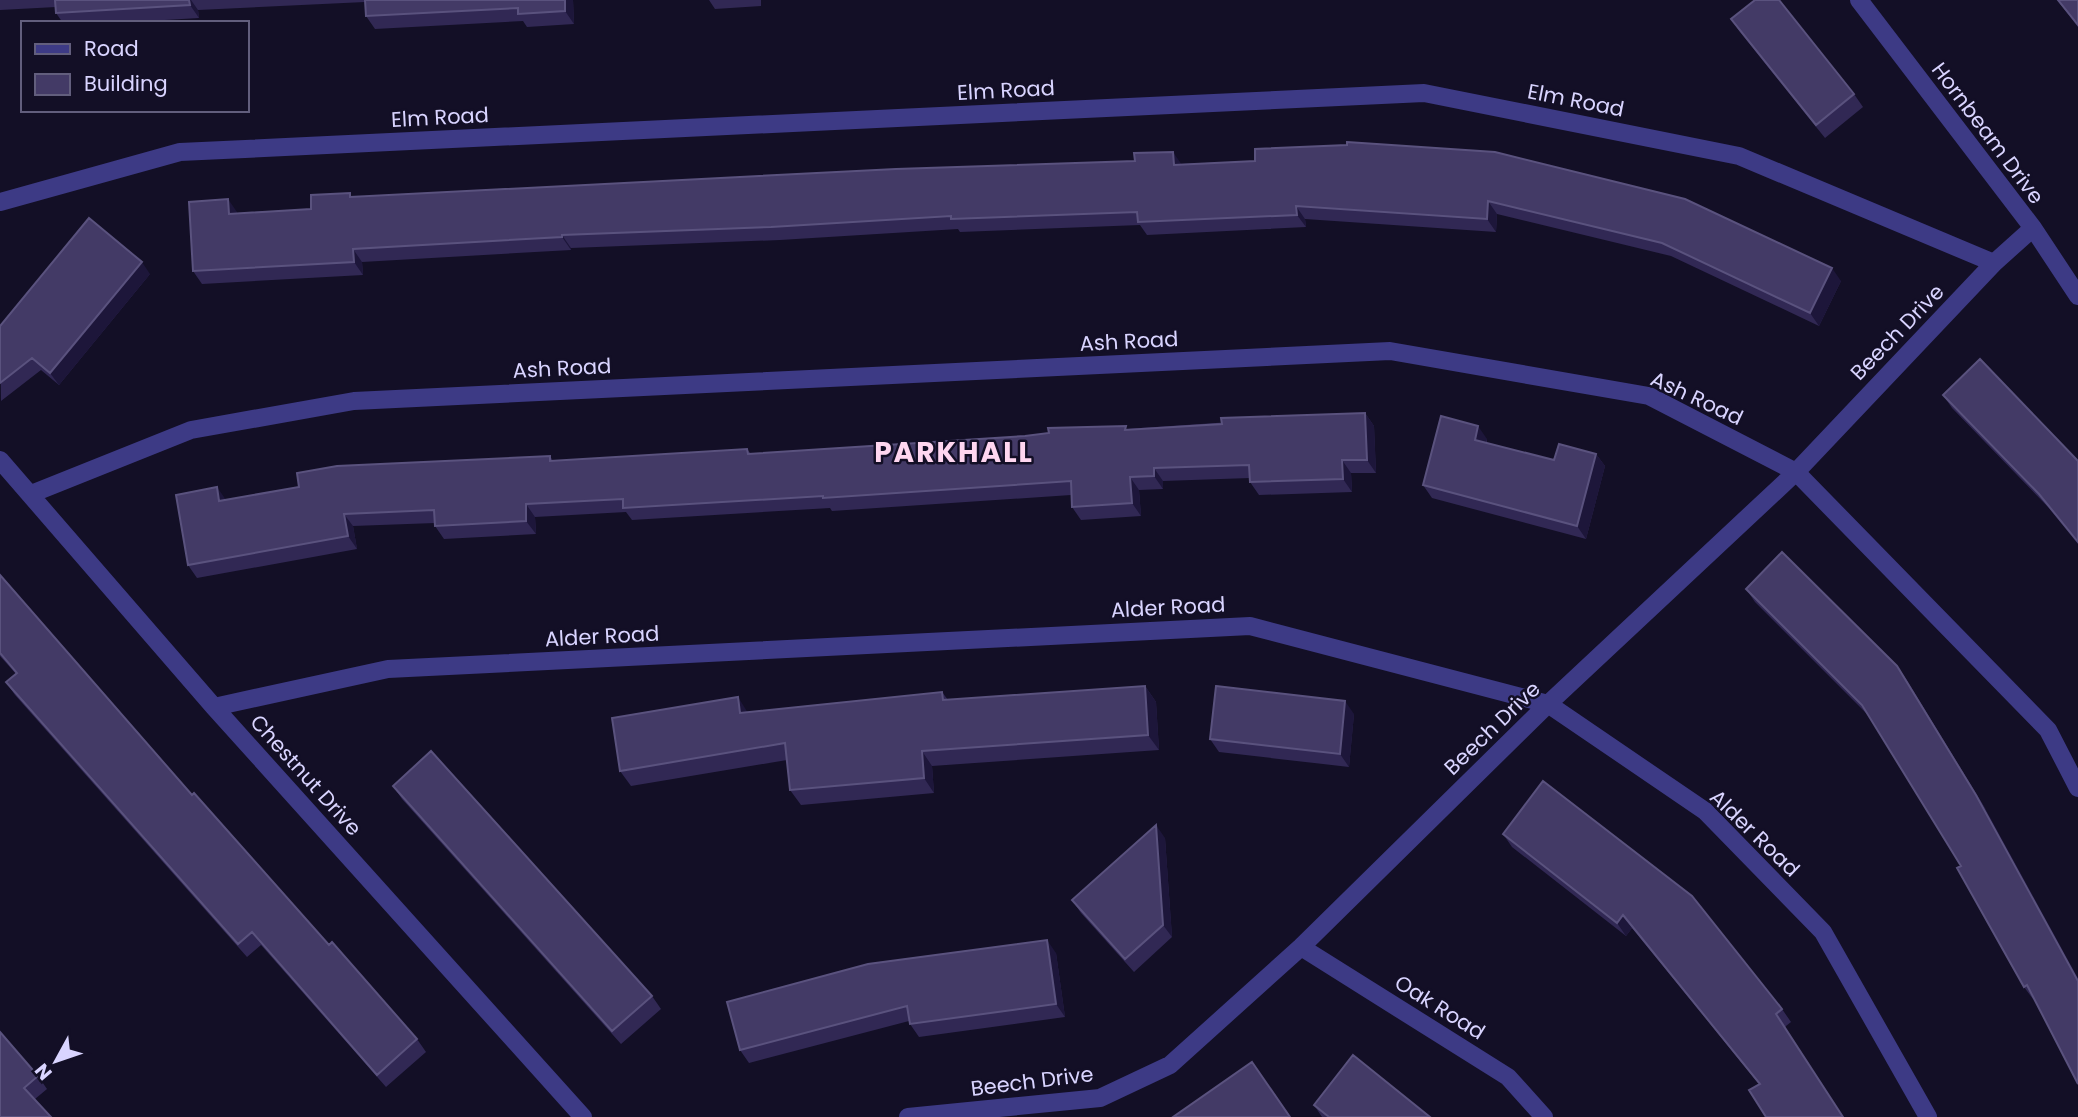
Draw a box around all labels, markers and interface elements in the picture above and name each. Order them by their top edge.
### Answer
legend [21,21,248,112]
text: Road [84,34,139,63]
street label: Hornbeam Drive [1925,56,2051,210]
text: Building [84,69,168,98]
street label: Elm Road [956,73,1056,107]
street label: Elm Road [1525,76,1627,124]
street label: Elm Road [390,100,490,134]
street label: Beech Drive [1844,278,1950,386]
street label: Ash Road [1079,324,1179,358]
street label: Ash Road [512,351,612,385]
street label: Ash Road [1646,364,1748,432]
district label: PARKHALL [874,433,1034,472]
street label: Alder Road [1110,590,1226,624]
street label: Alder Road [544,619,660,653]
street label: Beech Drive [1438,675,1546,781]
street label: Chestnut Drive [244,708,368,842]
street label: Alder Road [1704,783,1806,883]
street label: Oak Road [1389,968,1491,1046]
north arrow [21,1026,91,1096]
text: N [28,1057,58,1086]
street label: Beech Drive [969,1059,1095,1103]

